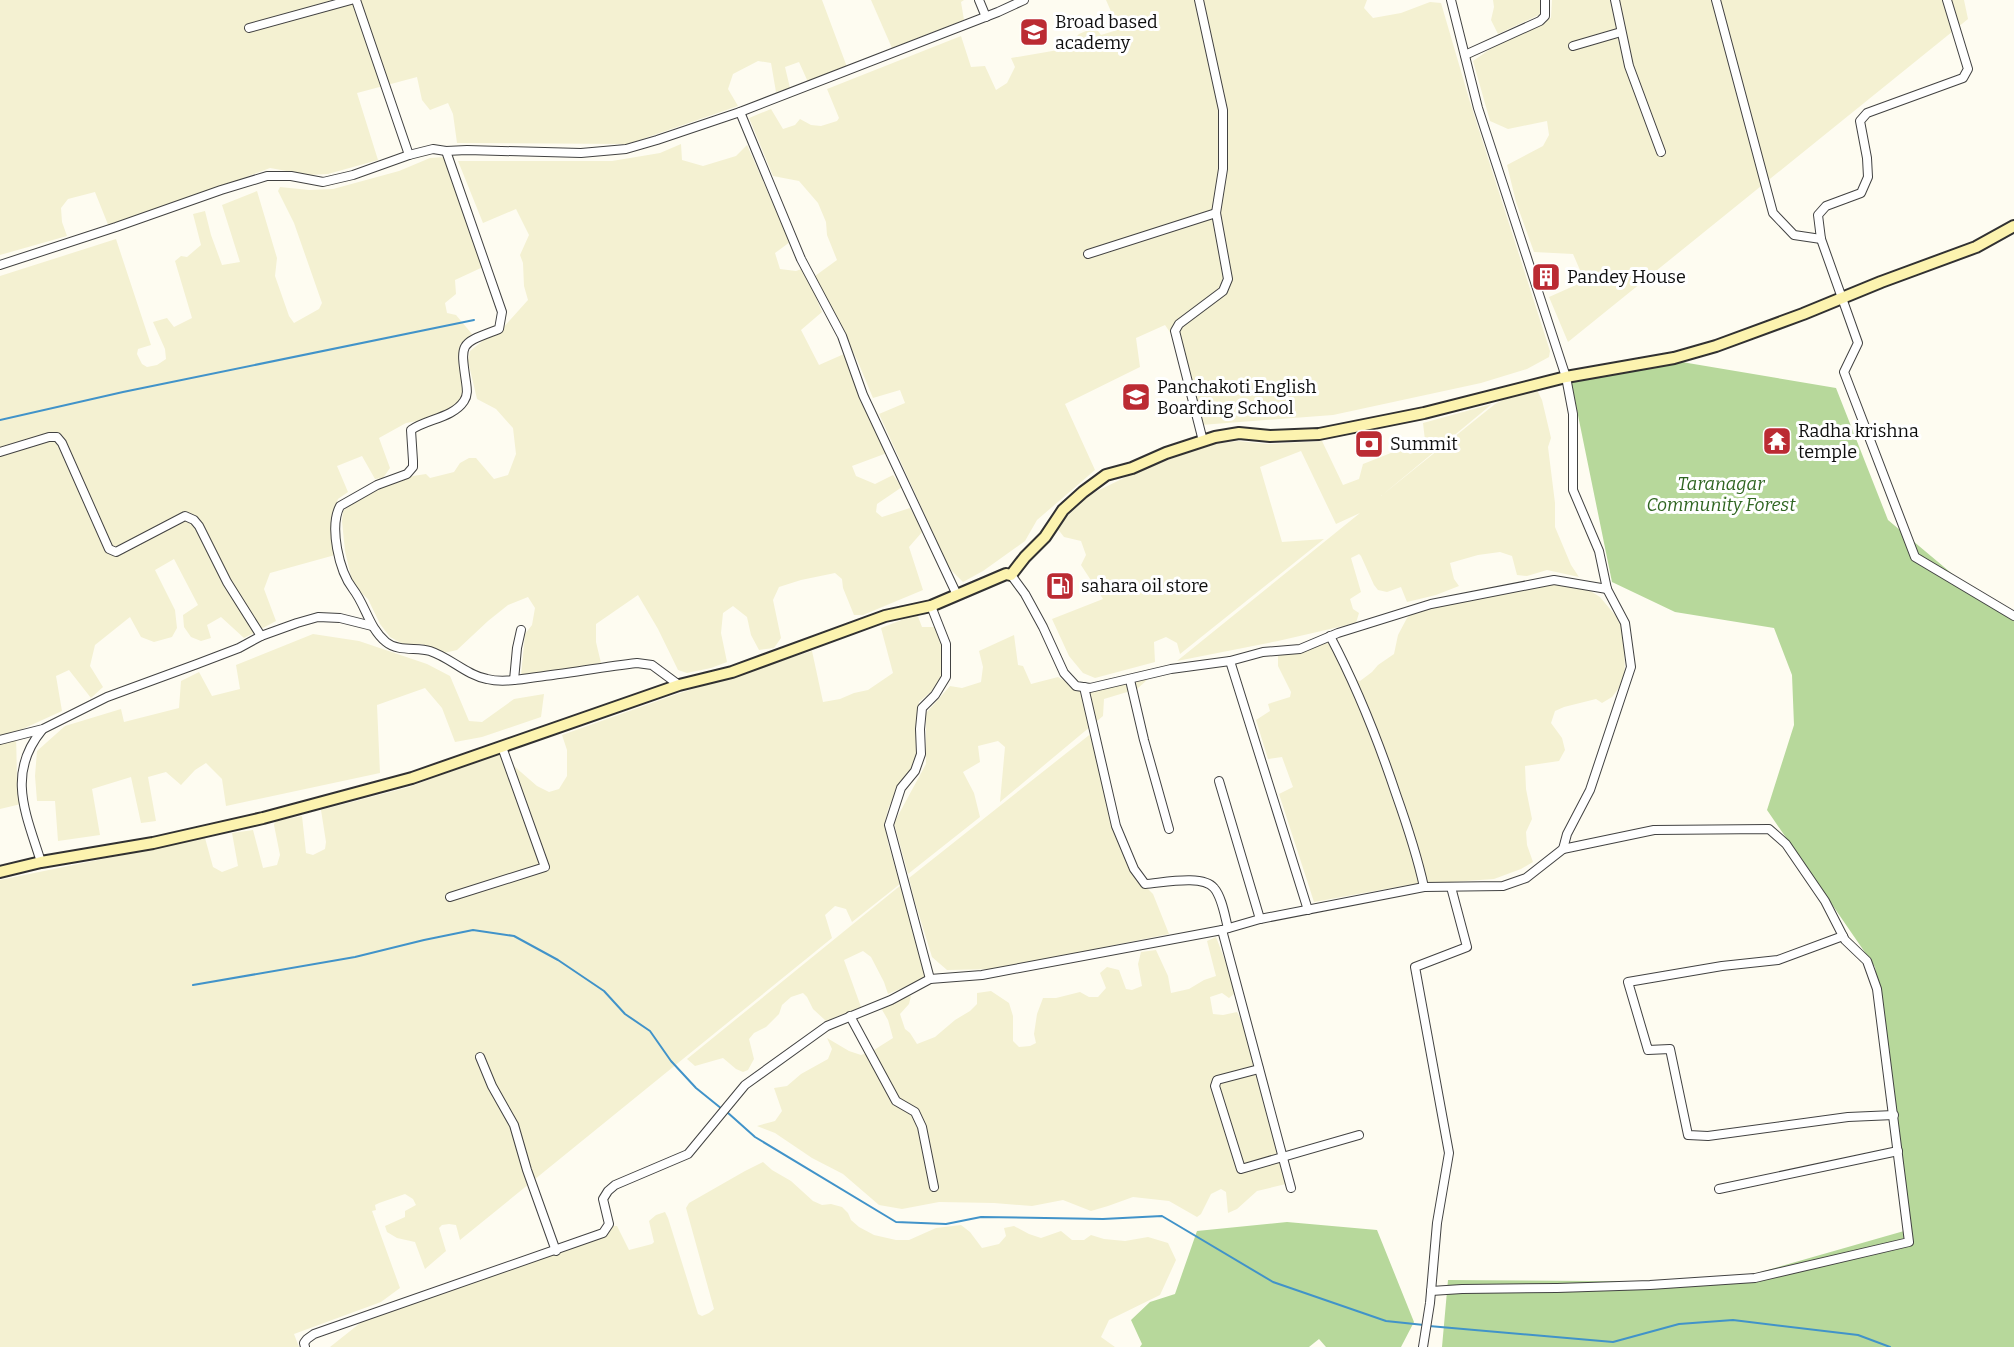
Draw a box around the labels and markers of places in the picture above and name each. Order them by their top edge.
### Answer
place label: Broad based academy [1055,11,1158,54]
school or university icon: Broad based academy [1018,16,1050,48]
building icon: Pandey House [1530,261,1562,293]
place label: Pandey House [1567,266,1686,288]
place label: Panchakoti English Boarding School [1157,376,1316,419]
school or university icon: Panchakoti English Boarding School [1120,381,1152,413]
place label: Radha krishna temple [1798,420,1919,463]
temple icon: Radha krishna temple [1761,425,1793,457]
bank icon: Summit [1353,428,1385,460]
place label: Summit [1390,433,1458,455]
fuel station icon: sahara oil store [1044,570,1076,602]
place label: sahara oil store [1081,575,1208,597]

